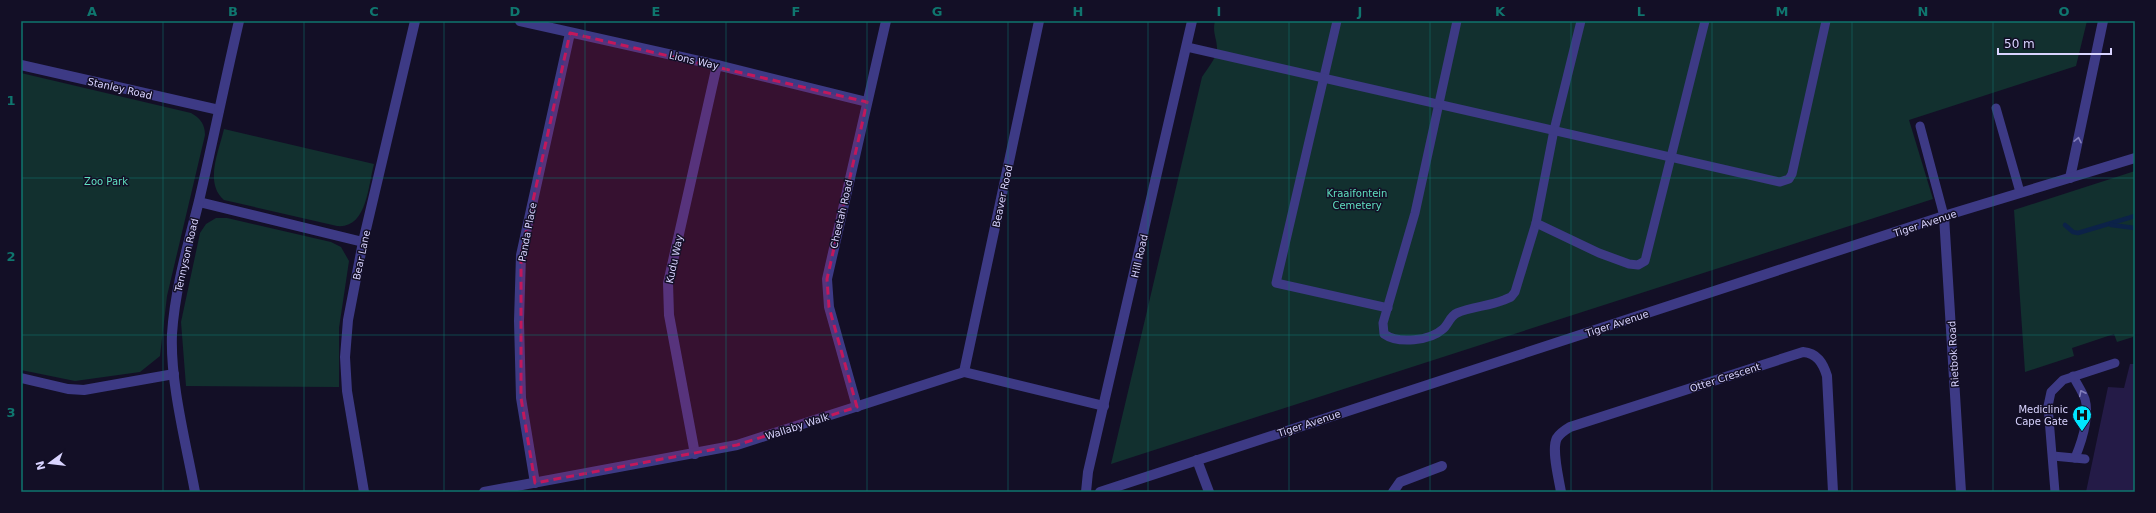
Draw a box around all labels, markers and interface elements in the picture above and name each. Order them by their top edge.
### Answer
text: A [87,4,97,19]
text: B [228,4,238,19]
text: C [369,4,379,19]
text: D [510,4,521,19]
text: E [652,4,660,19]
text: F [792,4,800,19]
text: G [932,4,942,19]
text: H [1073,4,1083,19]
text: I [1217,4,1221,19]
text: J [1357,4,1362,19]
text: K [1495,4,1506,19]
text: L [1637,4,1645,19]
text: M [1776,4,1788,19]
text: N [1918,4,1928,19]
text: O [2058,4,2070,19]
scale bar [1998,30,2111,56]
text: 50 m [2004,37,2035,51]
street label: Lions Way [668,49,720,72]
street label: Stanley Road [87,76,153,101]
text: 1 [6,93,16,108]
one-way arrow [2074,137,2082,143]
street label: Beaver Road [990,164,1014,228]
park label: Zoo Park [84,176,128,187]
street label: Cheetah Road [828,179,855,250]
park label: Kraaifontein Cemetery [1327,188,1387,211]
street label: Panda Place [516,201,539,263]
street label: Tiger Avenue [1891,208,1958,239]
street label: Tennyson Road [172,217,200,294]
street label: Bear Lane [351,229,372,281]
street label: Hill Road [1129,233,1150,279]
street label: Kudu Way [664,234,685,284]
text: 2 [6,249,16,264]
street label: Tiger Avenue [1583,308,1650,339]
street label: Rietbok Road [1946,321,1961,387]
street label: Otter Crescent [1689,361,1762,394]
one-way arrow [2079,390,2087,397]
place label: Mediclinic Cape Gate [2015,404,2068,427]
hospital icon: Mediclinic Cape Gate [2071,404,2093,432]
text: 3 [6,405,16,420]
street label: Tiger Avenue [1275,408,1342,439]
street label: Wallaby Walk [764,411,831,442]
north arrow [30,443,70,483]
text: N [33,459,48,472]

